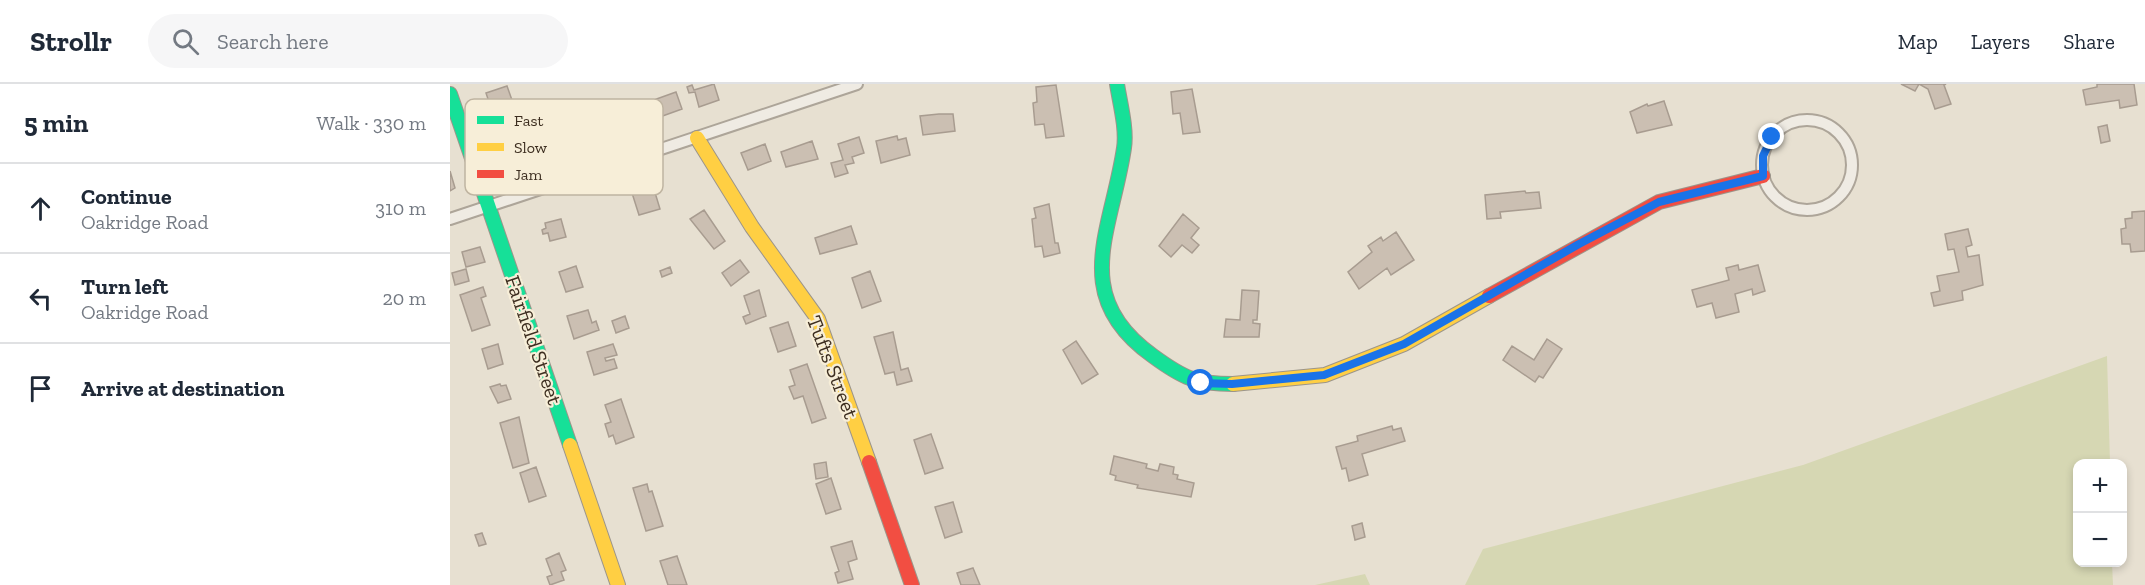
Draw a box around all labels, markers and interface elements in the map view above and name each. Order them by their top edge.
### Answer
search box [148,14,568,68]
text: Strollr [30,25,112,58]
icon: search [169,25,202,58]
text: Search here [217,28,328,55]
text: Map [1898,29,1938,54]
text: Layers [1971,29,2030,54]
text: Share [2063,29,2115,54]
legend [465,99,663,195]
text: 5 min [24,107,88,139]
text: Walk · 330 m [316,111,426,135]
text: Fast [514,111,543,130]
route end [1758,123,1784,149]
text: Slow [514,138,548,157]
text: Jam [514,165,543,184]
text: Continue [81,183,172,210]
icon: ahead [24,192,57,225]
text: 310 m [375,196,426,220]
text: Oakridge Road [81,210,208,234]
street label: Fairfield Street [500,272,568,408]
text: Turn left [81,273,168,300]
icon: left [24,282,57,315]
text: 20 m [382,286,426,310]
text: Oakridge Road [81,300,208,324]
street label: Tufts Street [802,312,864,422]
route start [1187,369,1213,395]
icon: arrive [24,372,57,405]
text: Arrive at destination [81,375,284,402]
map controls [2073,459,2127,567]
button: + [2073,459,2127,513]
button: − [2073,513,2127,567]

